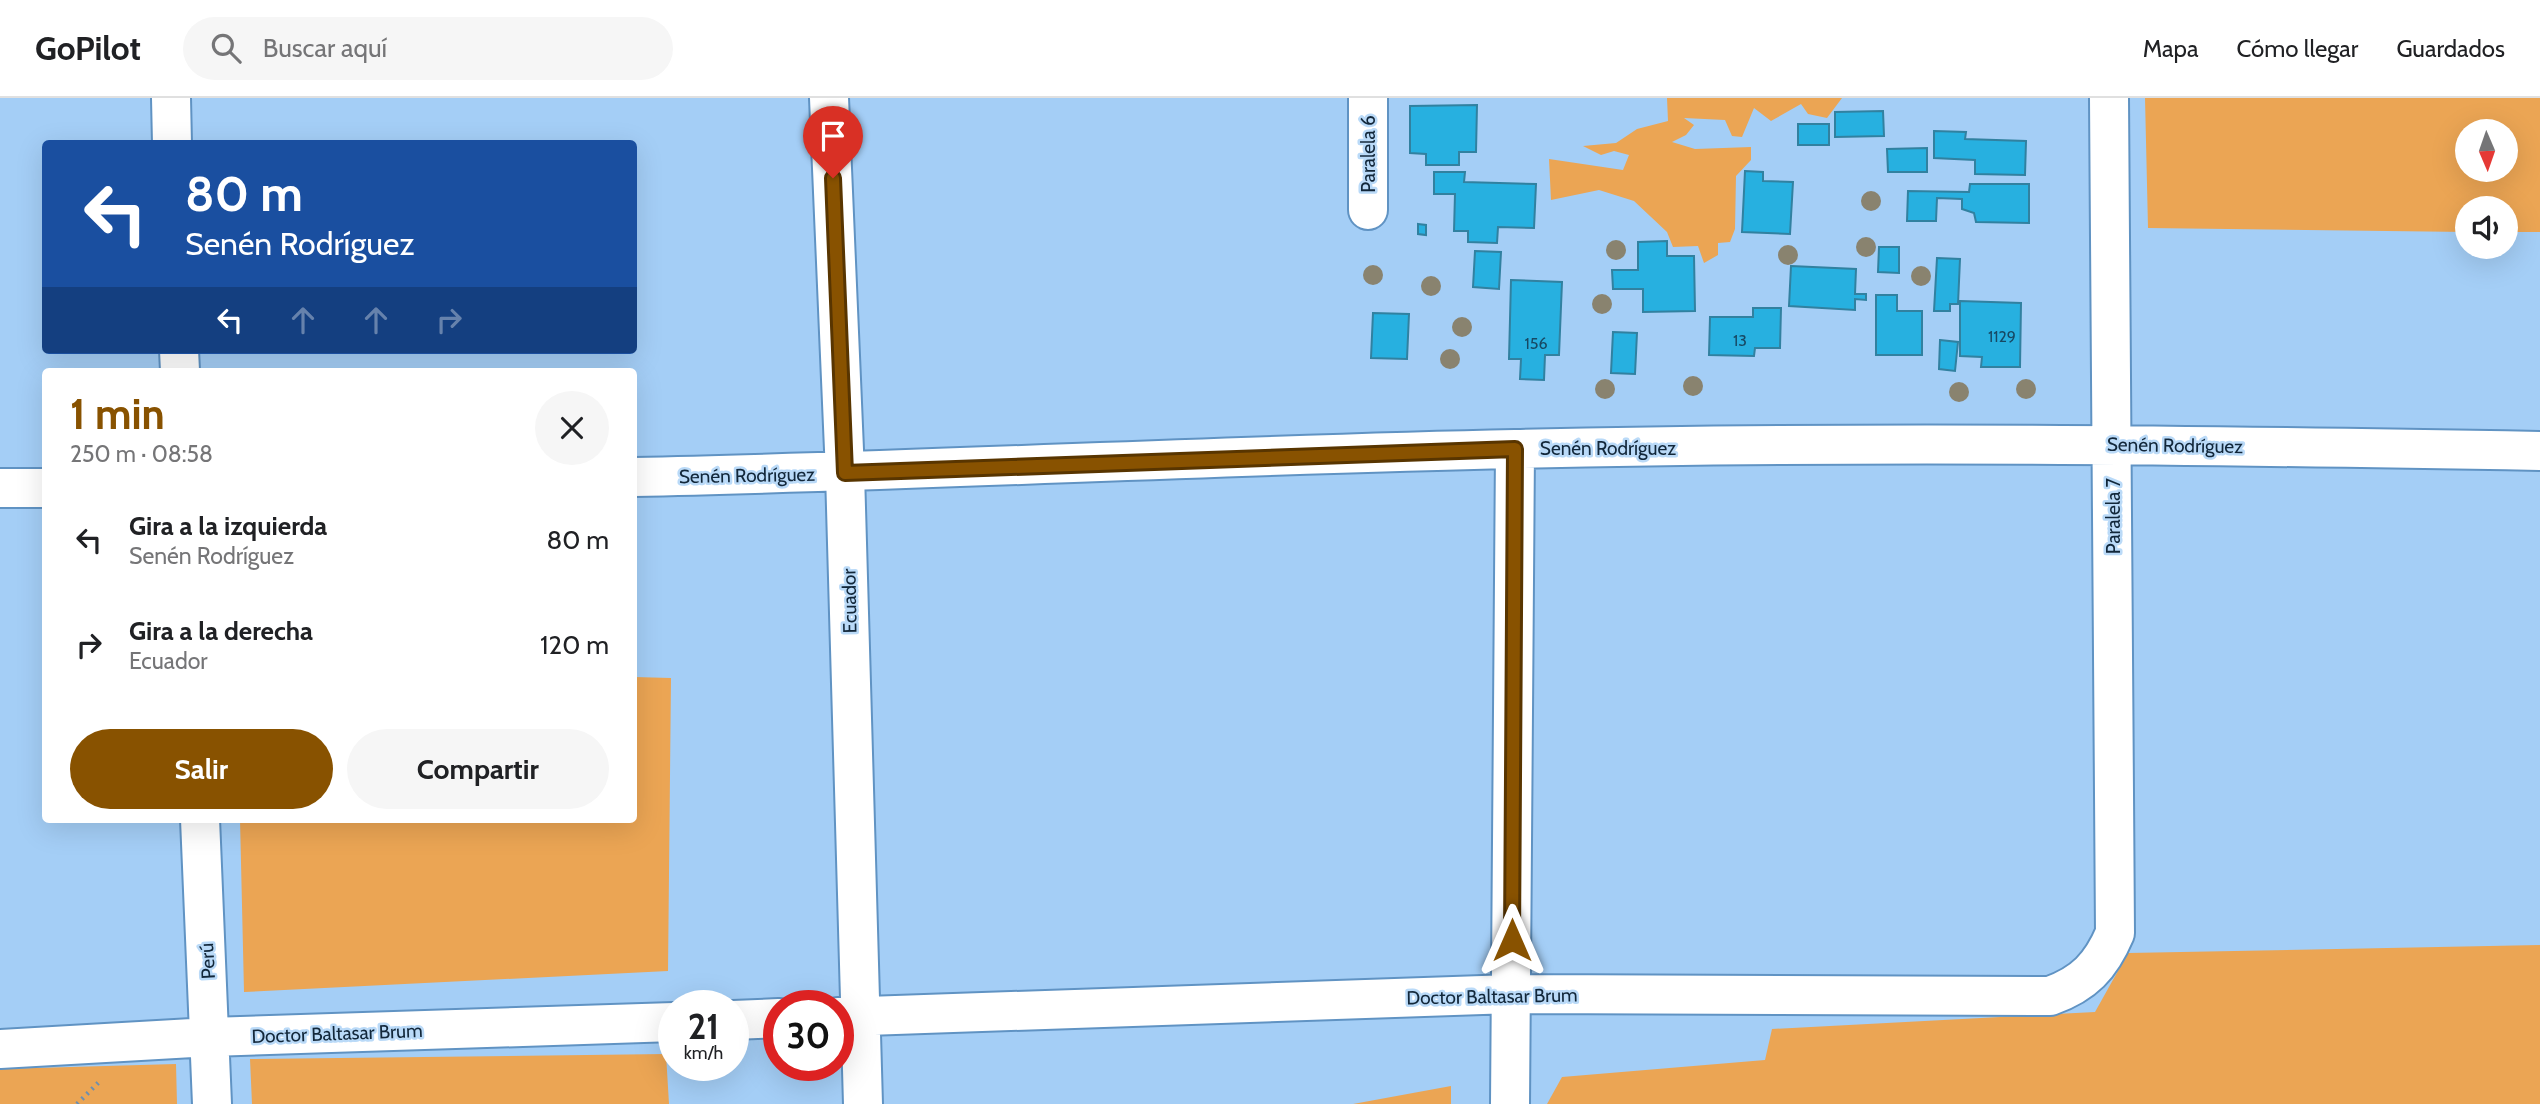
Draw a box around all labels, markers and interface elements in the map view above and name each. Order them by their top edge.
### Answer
search box [183,17,673,80]
text: GoPilot [35,28,141,68]
icon: search [207,29,245,67]
text: Buscar aquí [263,32,387,64]
text: Mapa [2143,34,2199,63]
text: Cómo llegar [2237,34,2358,63]
text: Guardados [2396,34,2505,63]
pin [803,106,863,178]
street label: Paralela 6 [1357,115,1380,193]
icon: arrive [814,117,852,155]
north arrow [2455,119,2518,182]
map controls [2455,119,2518,259]
text: 80 m [185,164,303,223]
icon: left [70,168,161,259]
button: sound [2455,196,2518,259]
text: Senén Rodríguez [185,224,415,263]
icon: left [211,301,249,339]
icon: ahead [284,301,322,339]
icon: ahead [357,301,395,339]
icon: right [430,301,468,339]
house number: 1129 [1988,327,2016,346]
house number: 13 [1733,331,1747,350]
house number: 156 [1525,334,1547,353]
text: 1 min [70,388,165,440]
button: close [535,391,609,465]
street label: Senén Rodríguez [2107,433,2243,458]
street label: Senén Rodríguez [1540,437,1676,460]
text: 250 m · 08:58 [70,440,213,468]
street label: Senén Rodríguez [679,463,815,488]
street label: Paralela 7 [2102,477,2125,554]
text: Gira a la izquierda [129,510,327,542]
icon: left [70,521,108,559]
text: 80 m [546,524,609,556]
text: Senén Rodríguez [129,542,294,570]
street label: Ecuador [837,568,862,634]
text: Gira a la derecha [129,615,313,647]
icon: right [70,626,108,664]
text: 120 m [540,629,609,661]
text: Ecuador [129,647,208,675]
button: Salir [70,729,333,809]
button: Compartir [347,729,609,809]
position arrow [1475,903,1549,977]
street label: Perú [195,942,220,980]
street label: Doctor Baltasar Brum [1406,984,1578,1009]
speed limit sign: 30 [763,990,854,1081]
text: 21 [688,1005,719,1048]
street label: Doctor Baltasar Brum [251,1019,423,1048]
text: km/h [684,1042,723,1064]

